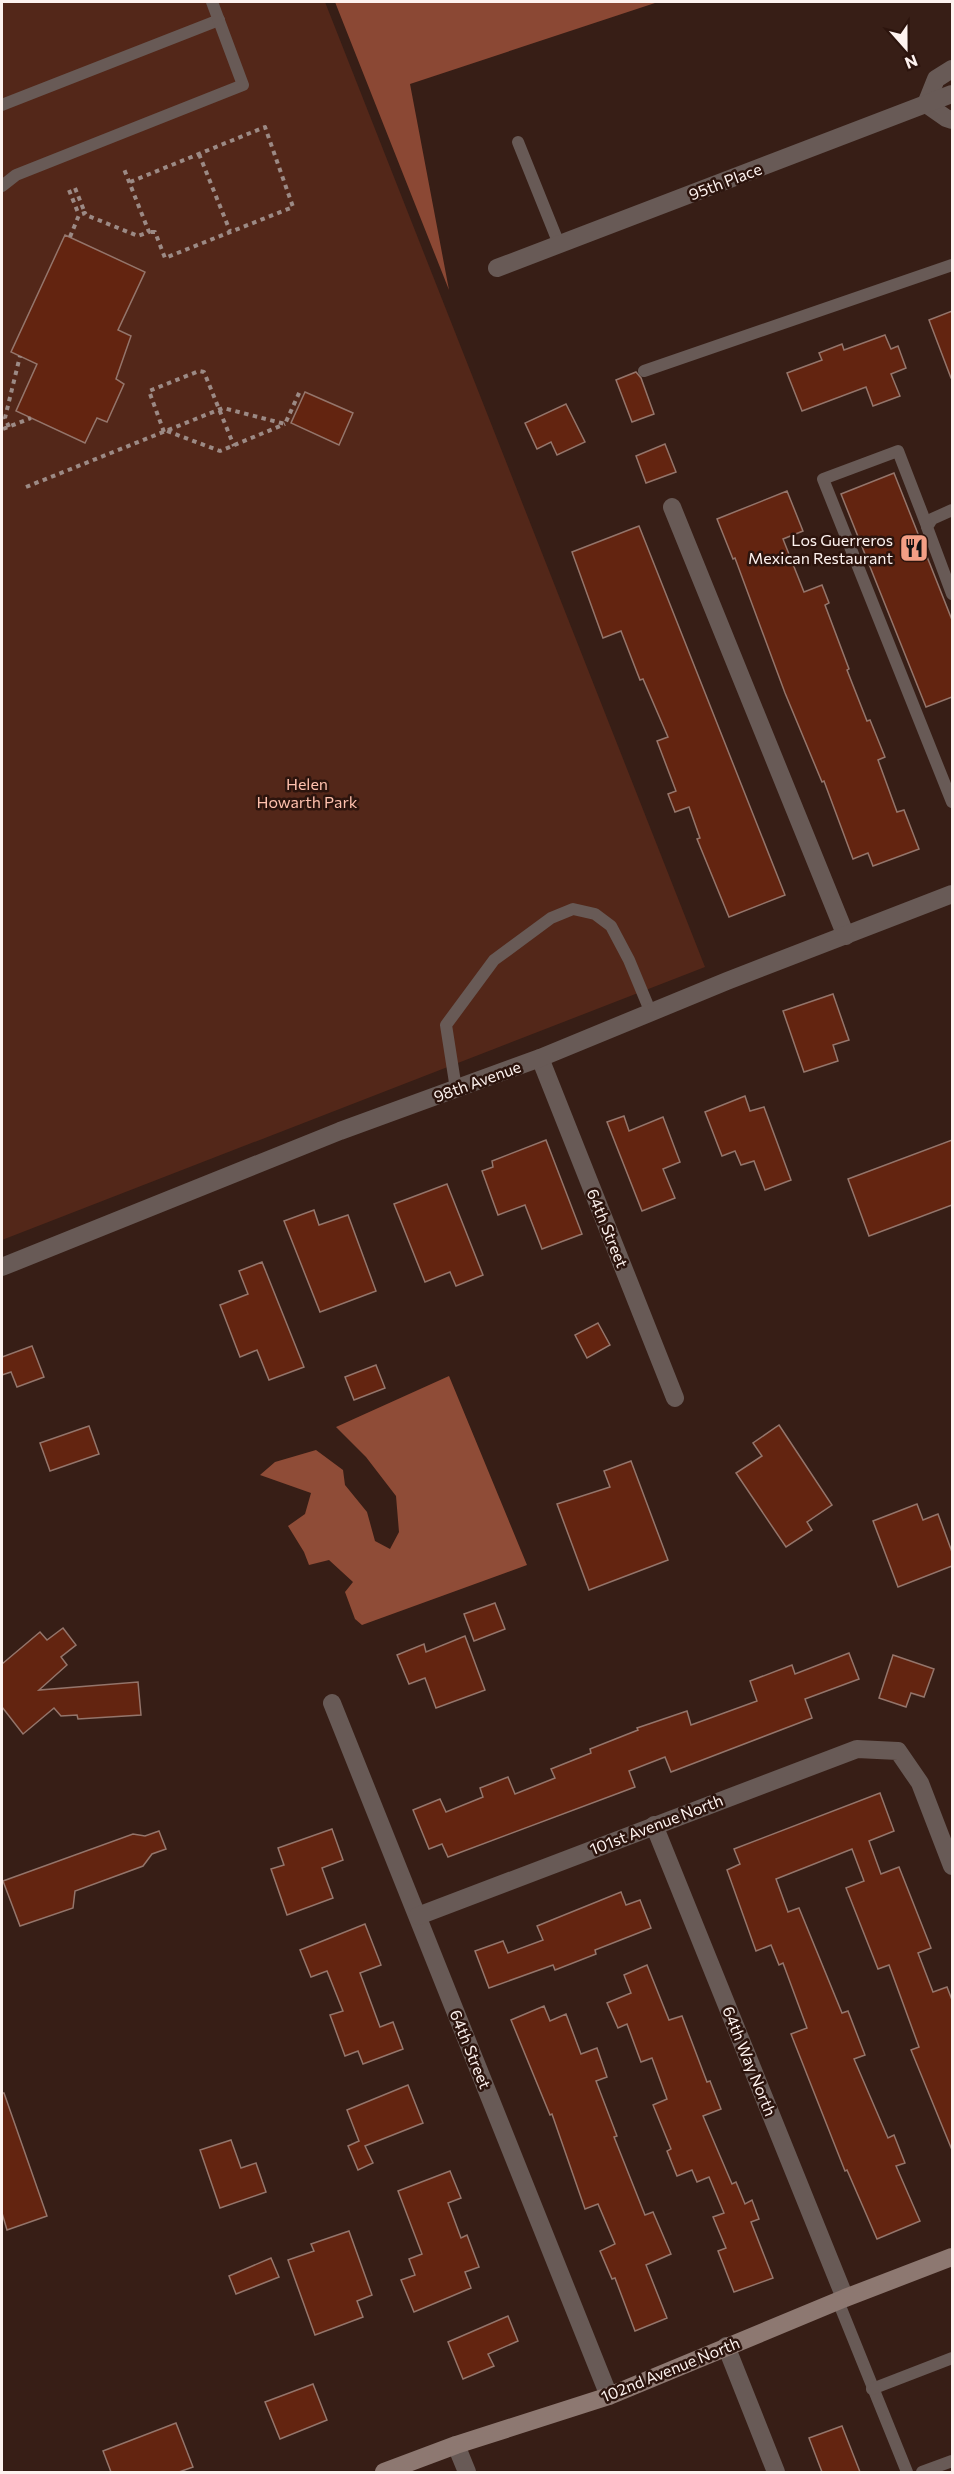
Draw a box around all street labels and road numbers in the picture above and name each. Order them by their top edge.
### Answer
street label: 95th Place [686,158,764,204]
street label: 98th Avenue [431,1056,523,1106]
street label: 64th Street [584,1186,633,1271]
street label: 101st Avenue North [587,1790,725,1858]
street label: 64th Way North [719,2003,781,2119]
street label: 64th Street [447,2007,496,2092]
street label: 102nd Avenue North [598,2333,742,2405]

